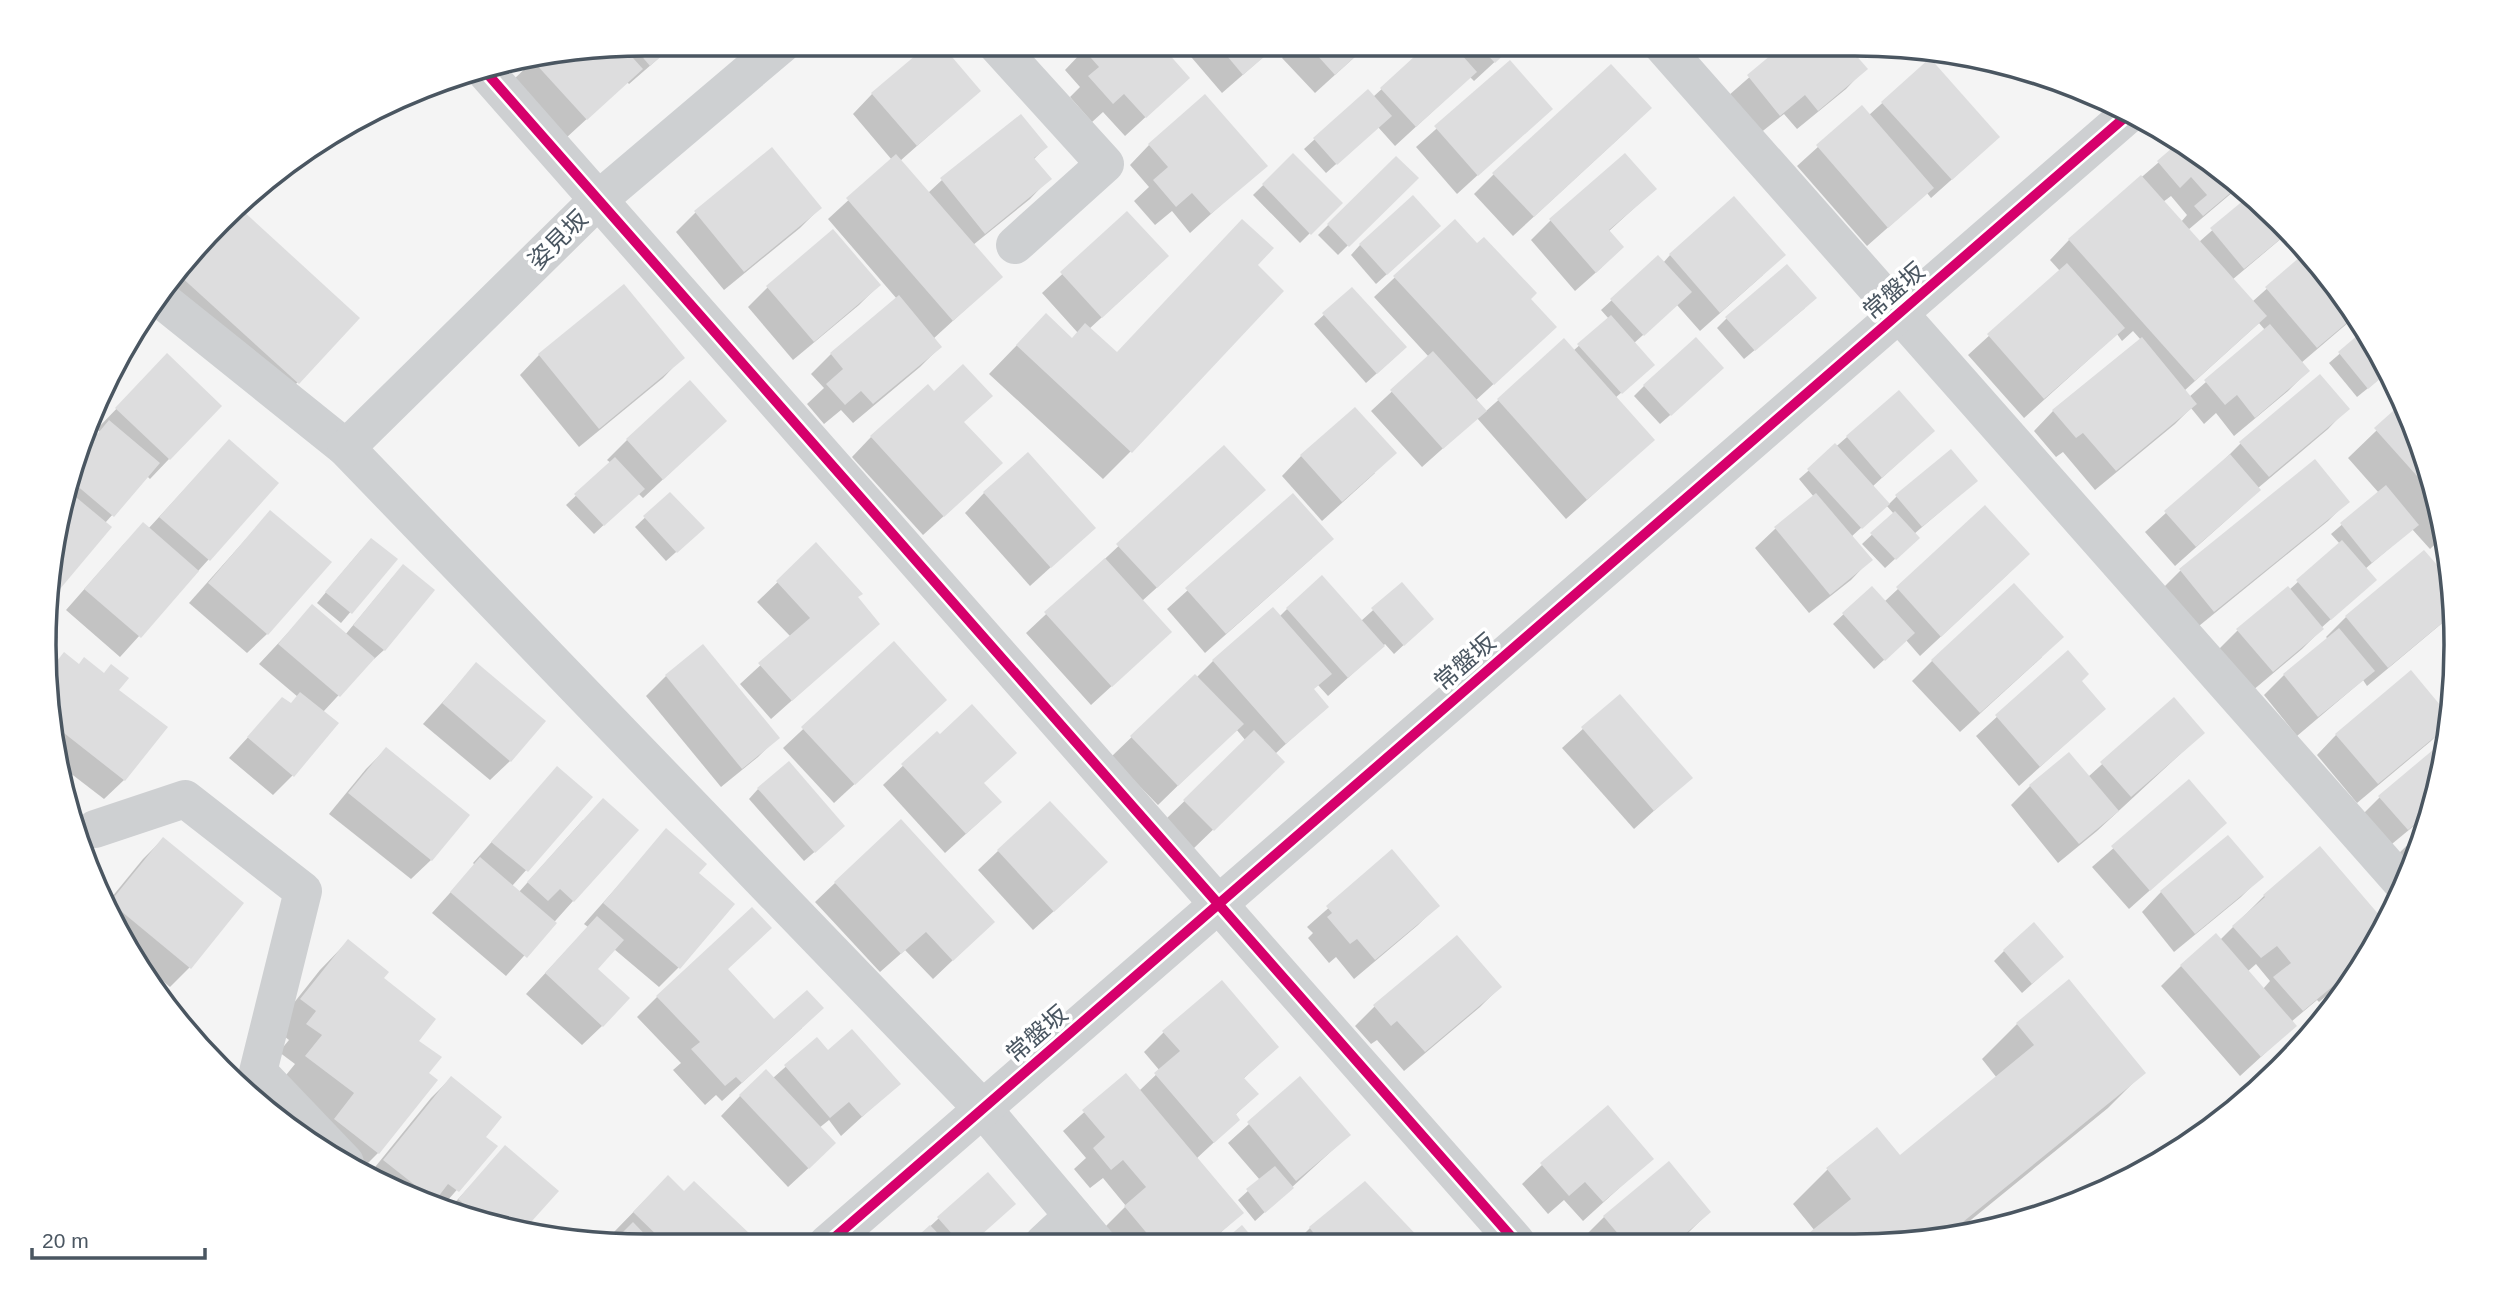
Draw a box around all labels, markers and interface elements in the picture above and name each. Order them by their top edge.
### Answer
street label: 姿見坂 [523,205,593,275]
street label: 常盤坂 [1858,257,1930,324]
street label: 常盤坂 [1429,628,1501,695]
street label: 常盤坂 [1001,1000,1073,1067]
scale bar [32,1216,205,1260]
text: 20 m [42,1229,89,1252]

